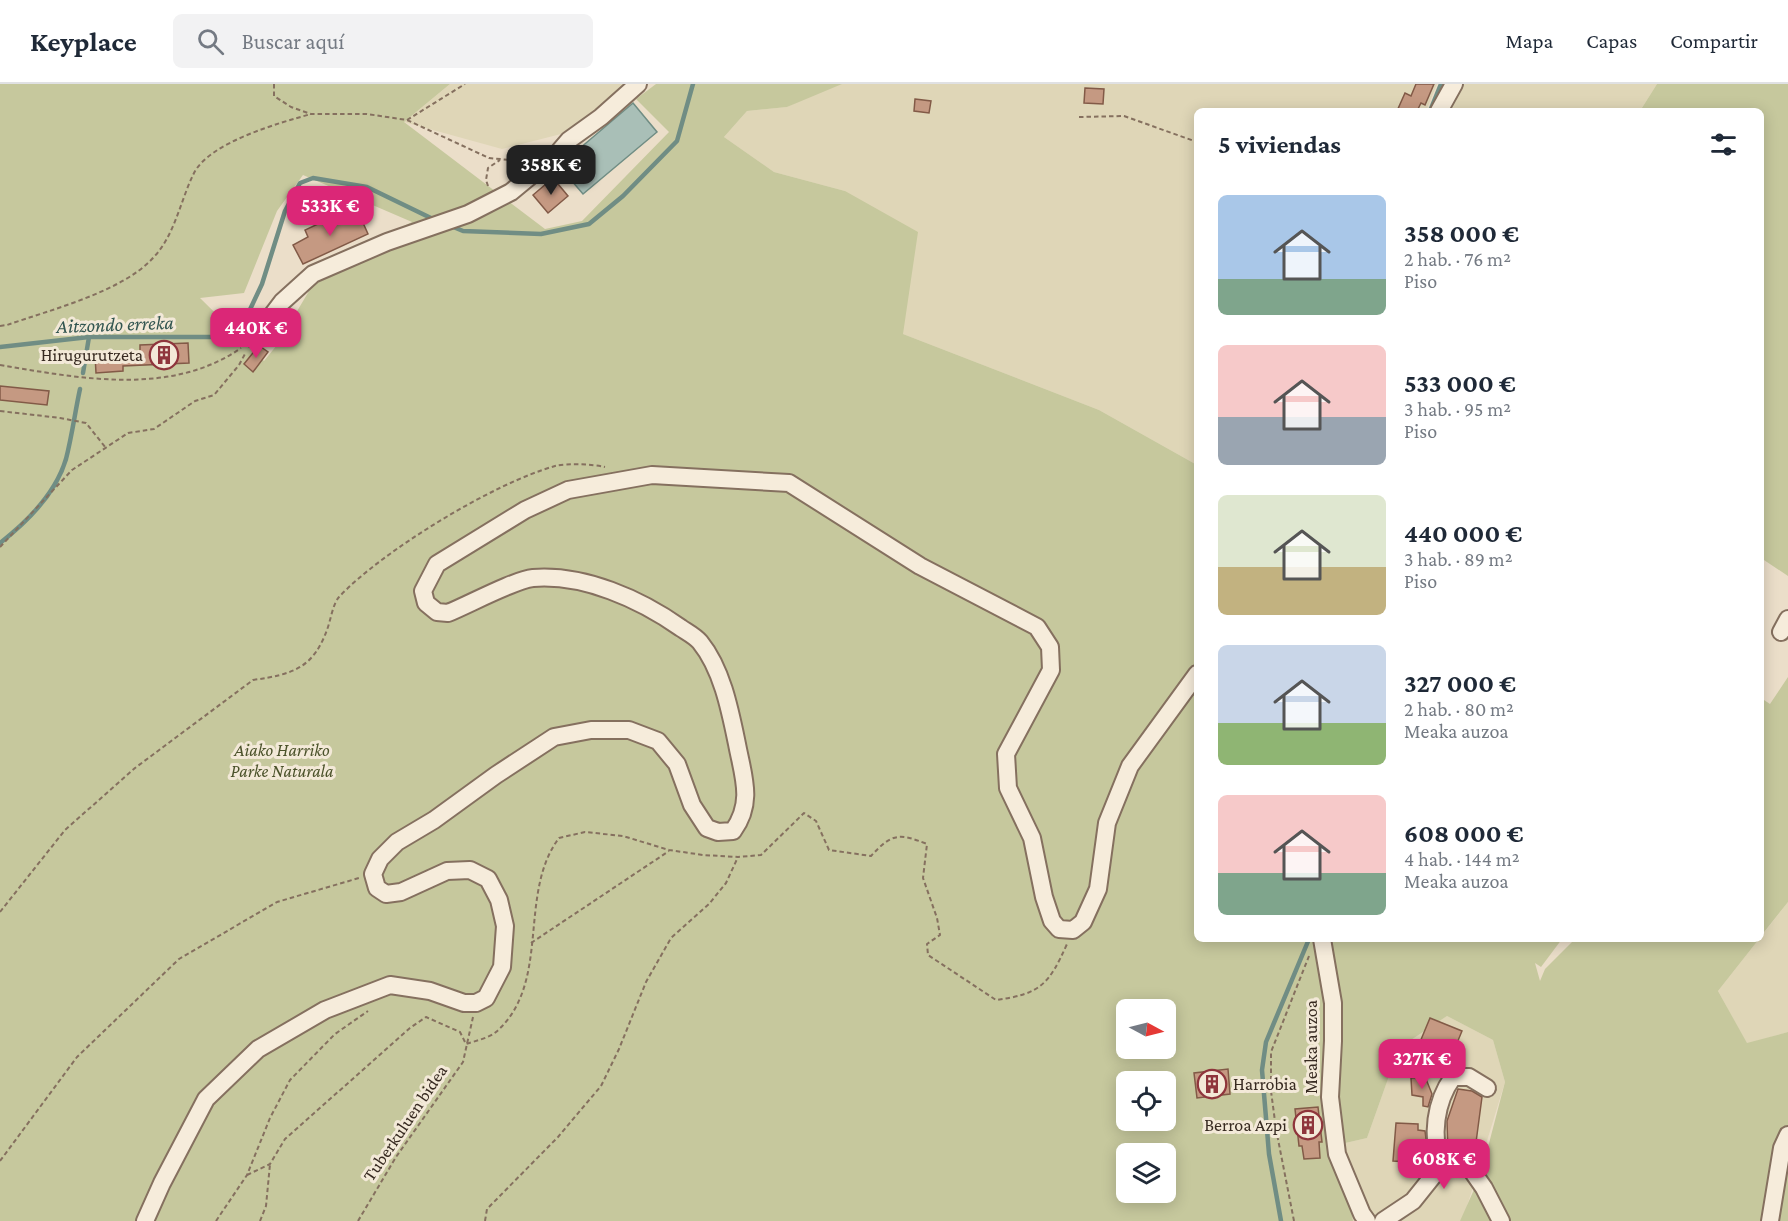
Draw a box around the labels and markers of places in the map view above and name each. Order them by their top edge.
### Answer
pin: 358K € [502,145,600,196]
pin: 533K € [281,186,379,237]
pin: 440K € [207,308,305,359]
building icon: Hirugurutzeta [148,339,180,371]
place label: Hirugurutzeta [41,345,143,365]
pin: 327K € [1373,1039,1471,1090]
building icon: Harrobia [1196,1068,1228,1100]
place label: Harrobia [1233,1074,1297,1094]
building icon: Berroa Azpi [1292,1109,1324,1141]
place label: Berroa Azpi [1204,1115,1287,1135]
pin: 608K € [1395,1139,1493,1190]

